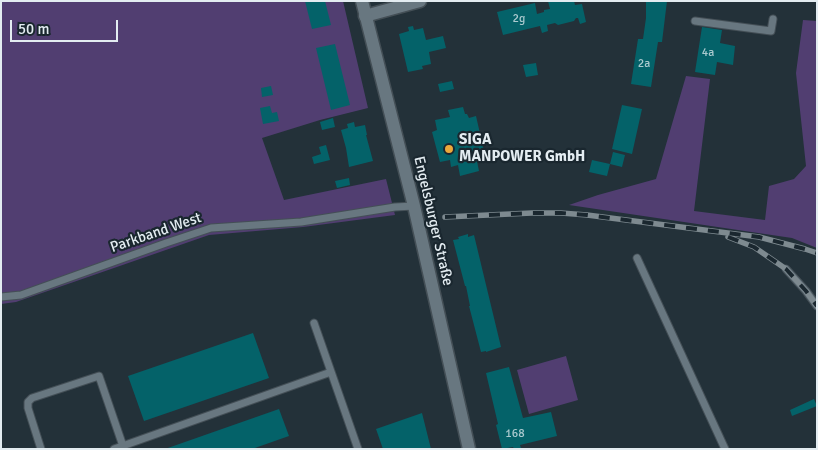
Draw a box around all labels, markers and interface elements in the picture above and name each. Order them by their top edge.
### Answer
scale bar [12,10,120,42]
house number: 2g [513,12,525,26]
text: 50 m [18,20,49,38]
house number: 4a [702,46,714,60]
house number: 2a [638,57,650,71]
place label: SIGA MANPOWER GmbH [459,131,585,166]
marker: SIGA MANPOWER GmbH [443,143,455,155]
street label: Engelsburger Straße [409,155,457,287]
street label: Parkband West [108,209,204,257]
house number: 168 [505,427,525,441]

